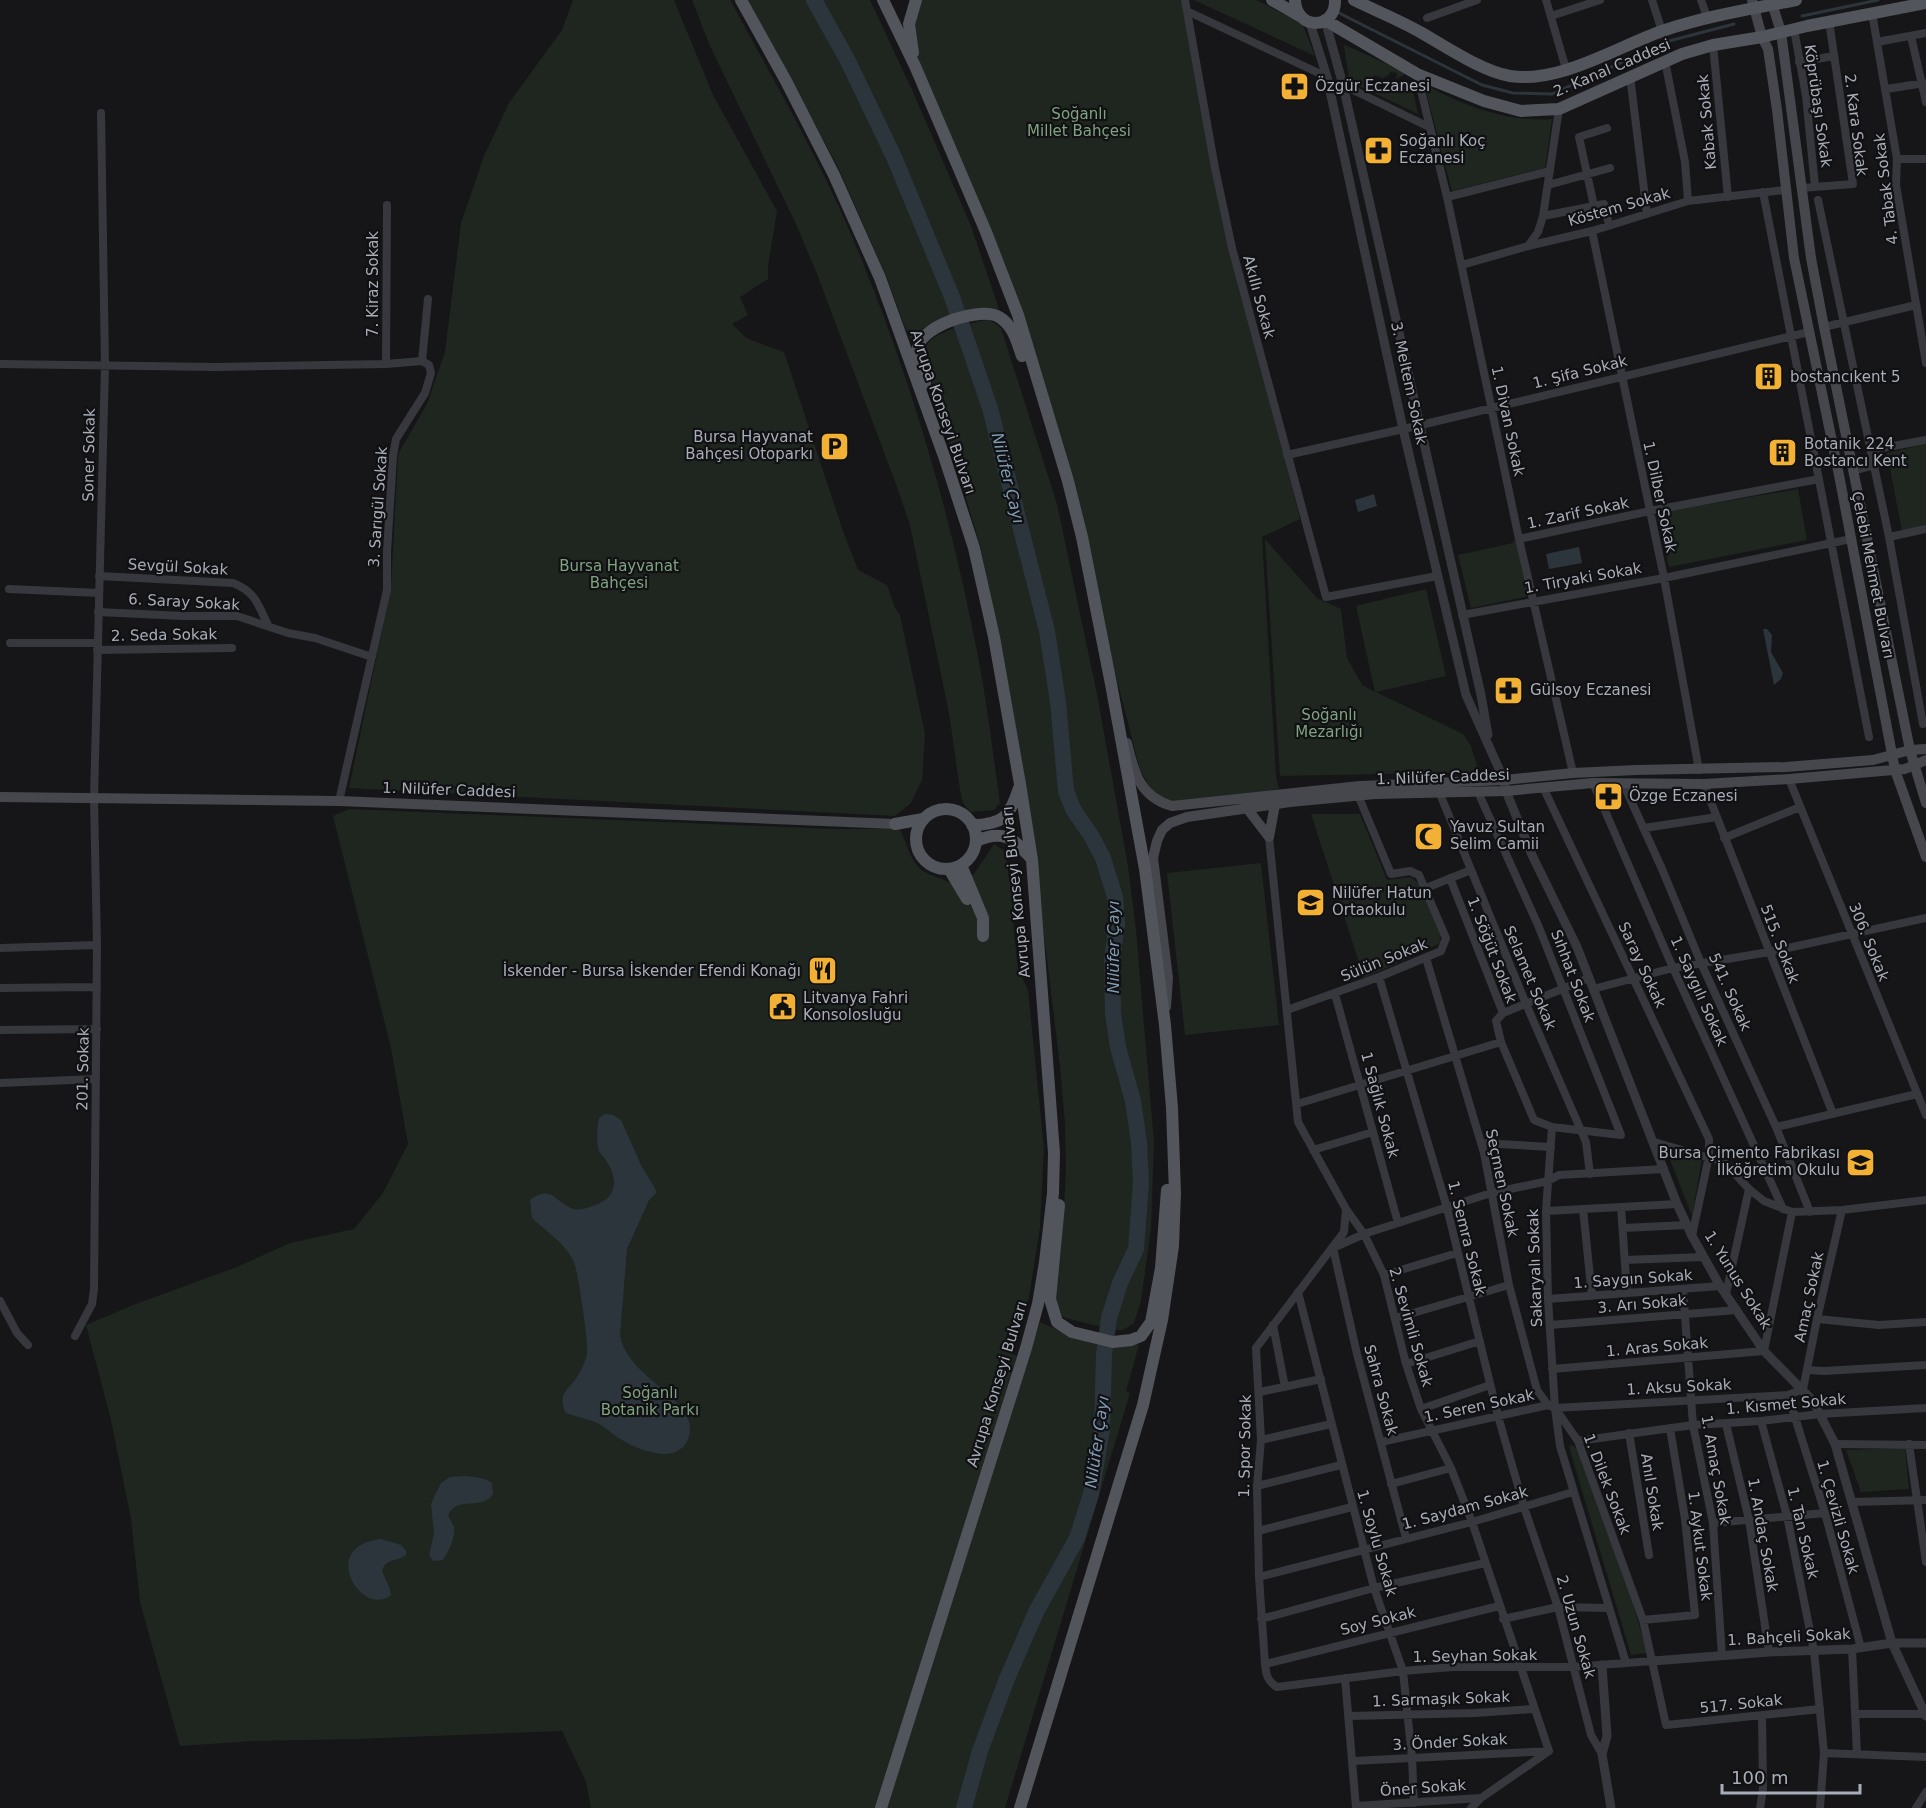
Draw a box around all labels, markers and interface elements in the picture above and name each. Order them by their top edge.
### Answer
street label: 2. Kanal Caddesi [1551,35,1673,101]
street label: Köprübaşı Sokak [1800,43,1836,169]
pharmacy icon: Özgür Eczanesi [1278,70,1310,102]
street label: Kabak Sokak [1694,73,1720,171]
street label: 2. Kara Sokak [1841,73,1871,178]
place label: Özgür Eczanesi [1315,76,1430,95]
park label: Soğanlı Millet Bahçesi [1027,105,1131,140]
place label: Soğanlı Koç Eczanesi [1399,132,1486,167]
street label: 4. Tabak Sokak [1870,132,1902,246]
pharmacy icon: Soğanlı Koç Eczanesi [1362,134,1394,166]
street label: Köstem Sokak [1566,184,1673,230]
street label: 7. Kiraz Sokak [364,231,382,337]
street label: Akıllı Sokak [1239,253,1279,341]
street label: 3. Meltem Sokak [1387,320,1431,446]
street label: Avrupa Konseyi Bulvarı [906,328,980,496]
street label: 1. Şifa Sokak [1531,351,1630,392]
building icon: bostancıkent 5 [1753,361,1785,393]
street label: 1. Divan Sokak [1488,364,1529,478]
place label: bostancıkent 5 [1790,368,1901,386]
street label: Soner Sokak [79,408,99,502]
place label: Bursa Hayvanat Bahçesi Otoparkı [685,428,813,463]
parking icon: Bursa Hayvanat Bahçesi Otoparkı [818,430,850,462]
water label: Nilüfer Çayı [988,431,1028,525]
place label: Botanik 224 Bostancı Kent [1804,435,1907,470]
building icon: Botanik 224 Bostancı Kent [1767,437,1799,469]
street label: 1. Dilber Sokak [1639,440,1681,555]
street label: 3. Sarıgül Sokak [365,446,391,568]
street label: Çelebi Mehmet Bulvarı [1848,490,1898,660]
street label: 1. Zarif Sokak [1525,493,1631,533]
street label: Sevgül Sokak [127,555,229,579]
park label: Bursa Hayvanat Bahçesi [559,557,679,592]
street label: 1. Tiryaki Sokak [1523,559,1643,597]
street label: 6. Saray Sokak [128,590,241,614]
street label: 2. Seda Sokak [111,625,218,645]
pharmacy icon: Gülsoy Eczanesi [1493,674,1525,706]
place label: Gülsoy Eczanesi [1530,681,1651,699]
park label: Soğanlı Mezarlığı [1295,706,1363,741]
street label: 1. Nilüfer Caddesi [1376,766,1510,788]
street label: 1. Nilüfer Caddesi [382,779,516,801]
pharmacy icon: Özge Eczanesi [1592,780,1624,812]
place label: Özge Eczanesi [1629,786,1738,805]
street label: Avrupa Konseyi Bulvarı [998,805,1034,979]
place label: Yavuz Sultan Selim Camii [1449,818,1545,853]
mosque icon: Yavuz Sultan Selim Camii [1413,820,1445,852]
place label: Nilüfer Hatun Ortaokulu [1332,884,1432,919]
school or university icon: Nilüfer Hatun Ortaokulu [1295,886,1327,918]
street label: 1. Söğüt Sokak [1463,894,1521,1006]
water label: Nilüfer Çayı [1104,900,1123,994]
street label: 306. Sokak [1845,900,1893,984]
street label: 515. Sokak [1757,902,1803,986]
street label: Saray Sokak [1614,919,1670,1011]
street label: Selamet Sokak [1500,923,1560,1033]
street label: Sıhhat Sokak [1547,927,1599,1025]
street label: 1. Saygılı Sokak [1667,933,1731,1049]
street label: Sülün Sokak [1338,934,1430,986]
street label: 541. Sokak [1705,950,1755,1034]
restaurant icon: İskender - Bursa İskender Efendi Konağı [806,955,838,987]
place label: İskender - Bursa İskender Efendi Konağı [503,961,801,980]
place label: Litvanya Fahri Konsolosluğu [803,989,908,1024]
public building icon: Litvanya Fahri Konsolosluğu [766,991,798,1023]
street label: 201. Sokak [73,1027,93,1111]
street label: 1 Sağlık Sokak [1357,1050,1403,1160]
street label: Seçmen Sokak [1482,1127,1522,1239]
place label: Bursa Çimento Fabrikası İlköğretim Okulu [1659,1144,1840,1179]
school or university icon: Bursa Çimento Fabrikası İlköğretim Okulu [1845,1146,1877,1178]
street label: 1. Semra Sokak [1444,1179,1490,1298]
street label: Sakaryalı Sokak [1524,1208,1546,1328]
street label: 1. Yunus Sokak [1701,1227,1776,1333]
street label: Amaç Sokak [1791,1250,1827,1344]
street label: 2. Sevimli Sokak [1385,1265,1437,1389]
street label: 1. Saygın Sokak [1573,1266,1694,1292]
street label: 3. Arı Sokak [1597,1291,1688,1317]
street label: Avrupa Konseyi Bulvarı [963,1299,1031,1469]
street label: 1. Aras Sokak [1605,1334,1709,1360]
street label: Sahra Sokak [1360,1343,1402,1438]
street label: 1. Aksu Sokak [1626,1375,1732,1399]
park label: Soğanlı Botanik Parkı [601,1384,699,1419]
street label: 1. Seren Sokak [1422,1385,1536,1426]
street label: 1. Kısmet Sokak [1725,1390,1847,1418]
street label: 1. Spor Sokak [1235,1394,1255,1498]
water label: Nilüfer Çayı [1081,1395,1113,1489]
street label: 1. Amaç Sokak [1697,1414,1735,1527]
street label: 1. Dilek Sokak [1579,1431,1635,1537]
street label: Anıl Sokak [1637,1452,1667,1532]
street label: 1. Çevizli Sokak [1813,1458,1863,1576]
street label: 1. Andaç Sokak [1744,1477,1782,1594]
street label: 1. Saydam Sokak [1400,1482,1530,1533]
street label: 1. Tan Sokak [1784,1485,1822,1581]
street label: 1. Soylu Sokak [1353,1488,1401,1599]
street label: 1. Aykut Sokak [1684,1490,1716,1602]
street label: 2. Uzun Sokak [1553,1573,1599,1681]
street label: Soy Sokak [1338,1603,1418,1639]
street label: 1. Bahçeli Sokak [1727,1625,1852,1649]
street label: 1. Seyhan Sokak [1413,1646,1538,1666]
street label: 1. Sarmaşık Sokak [1372,1688,1511,1710]
street label: 517. Sokak [1699,1691,1784,1717]
street label: 3. Önder Sokak [1392,1729,1508,1754]
scale bar [1722,1757,1860,1795]
text: 100 m [1731,1767,1789,1788]
street label: Öner Sokak [1379,1775,1467,1800]

